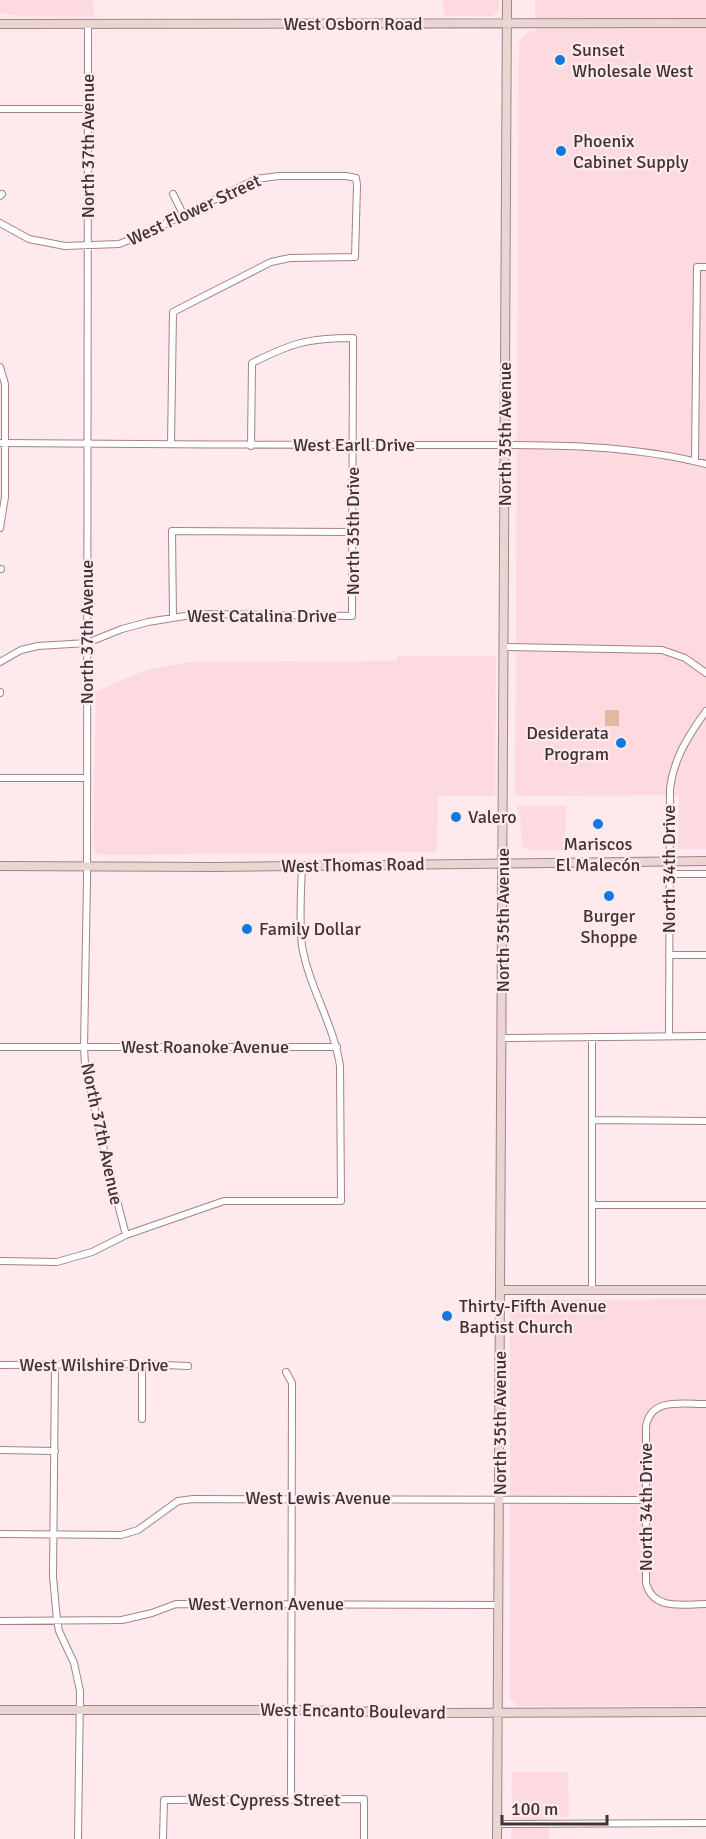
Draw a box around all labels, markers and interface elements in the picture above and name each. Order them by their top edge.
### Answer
street label: West Osborn Road [283,13,423,35]
place label: Sunset Wholesale West [572,39,693,82]
marker: Sunset Wholesale West [553,53,567,67]
street label: North 37th Avenue [77,74,99,218]
place label: Phoenix Cabinet Supply [573,130,689,173]
marker: Phoenix Cabinet Supply [554,144,568,158]
street label: West Flower Street [124,169,264,251]
street label: North 35th Avenue [494,362,516,506]
street label: West Earll Drive [293,434,415,456]
street label: North 35th Drive [342,467,364,595]
street label: North 37th Avenue [76,560,98,704]
street label: West Catalina Drive [187,605,337,627]
place label: Desiderata Program [526,722,609,765]
marker: Desiderata Program [614,736,628,750]
street label: North 34th Drive [658,805,680,933]
place label: Valero [468,806,517,828]
marker: Valero [449,810,463,824]
marker: Mariscos El Malecón [591,817,605,831]
place label: Mariscos El Malecón [556,833,640,876]
street label: North 35th Avenue [492,848,514,992]
street label: West Thomas Road [281,853,425,877]
marker: Burger Shoppe [602,889,616,903]
place label: Burger Shoppe [580,905,638,948]
place label: Family Dollar [259,918,361,940]
marker: Family Dollar [240,922,254,936]
street label: West Roanoke Avenue [121,1036,289,1058]
street label: North 37th Avenue [76,1061,128,1207]
place label: Thirty-Fifth Avenue Baptist Church [459,1295,607,1338]
marker: Thirty-Fifth Avenue Baptist Church [440,1309,454,1323]
street label: North 35th Avenue [489,1351,511,1495]
street label: West Wilshire Drive [19,1354,169,1376]
street label: North 34th Drive [635,1443,657,1571]
street label: West Lewis Avenue [245,1487,391,1509]
street label: West Vernon Avenue [188,1593,344,1615]
street label: West Encanto Boulevard [260,1698,446,1724]
scale bar [502,1788,607,1826]
street label: West Cypress Street [188,1789,340,1811]
text: 100 m [511,1798,558,1820]

